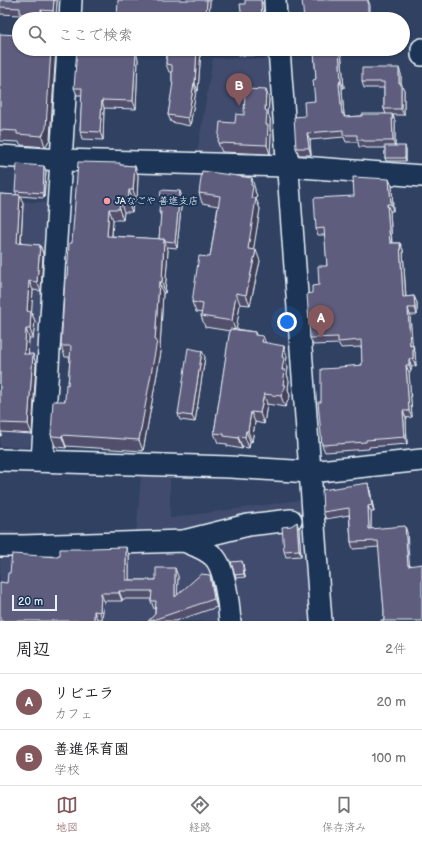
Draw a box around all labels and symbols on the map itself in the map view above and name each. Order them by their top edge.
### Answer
pin: B [226,73,252,106]
place label: JAなごや 善進支店 [115,195,199,207]
marker: JAなごや 善進支店 [102,196,112,206]
pin: A [308,305,334,338]
your location [277,312,297,332]
scale bar [12,593,57,612]

